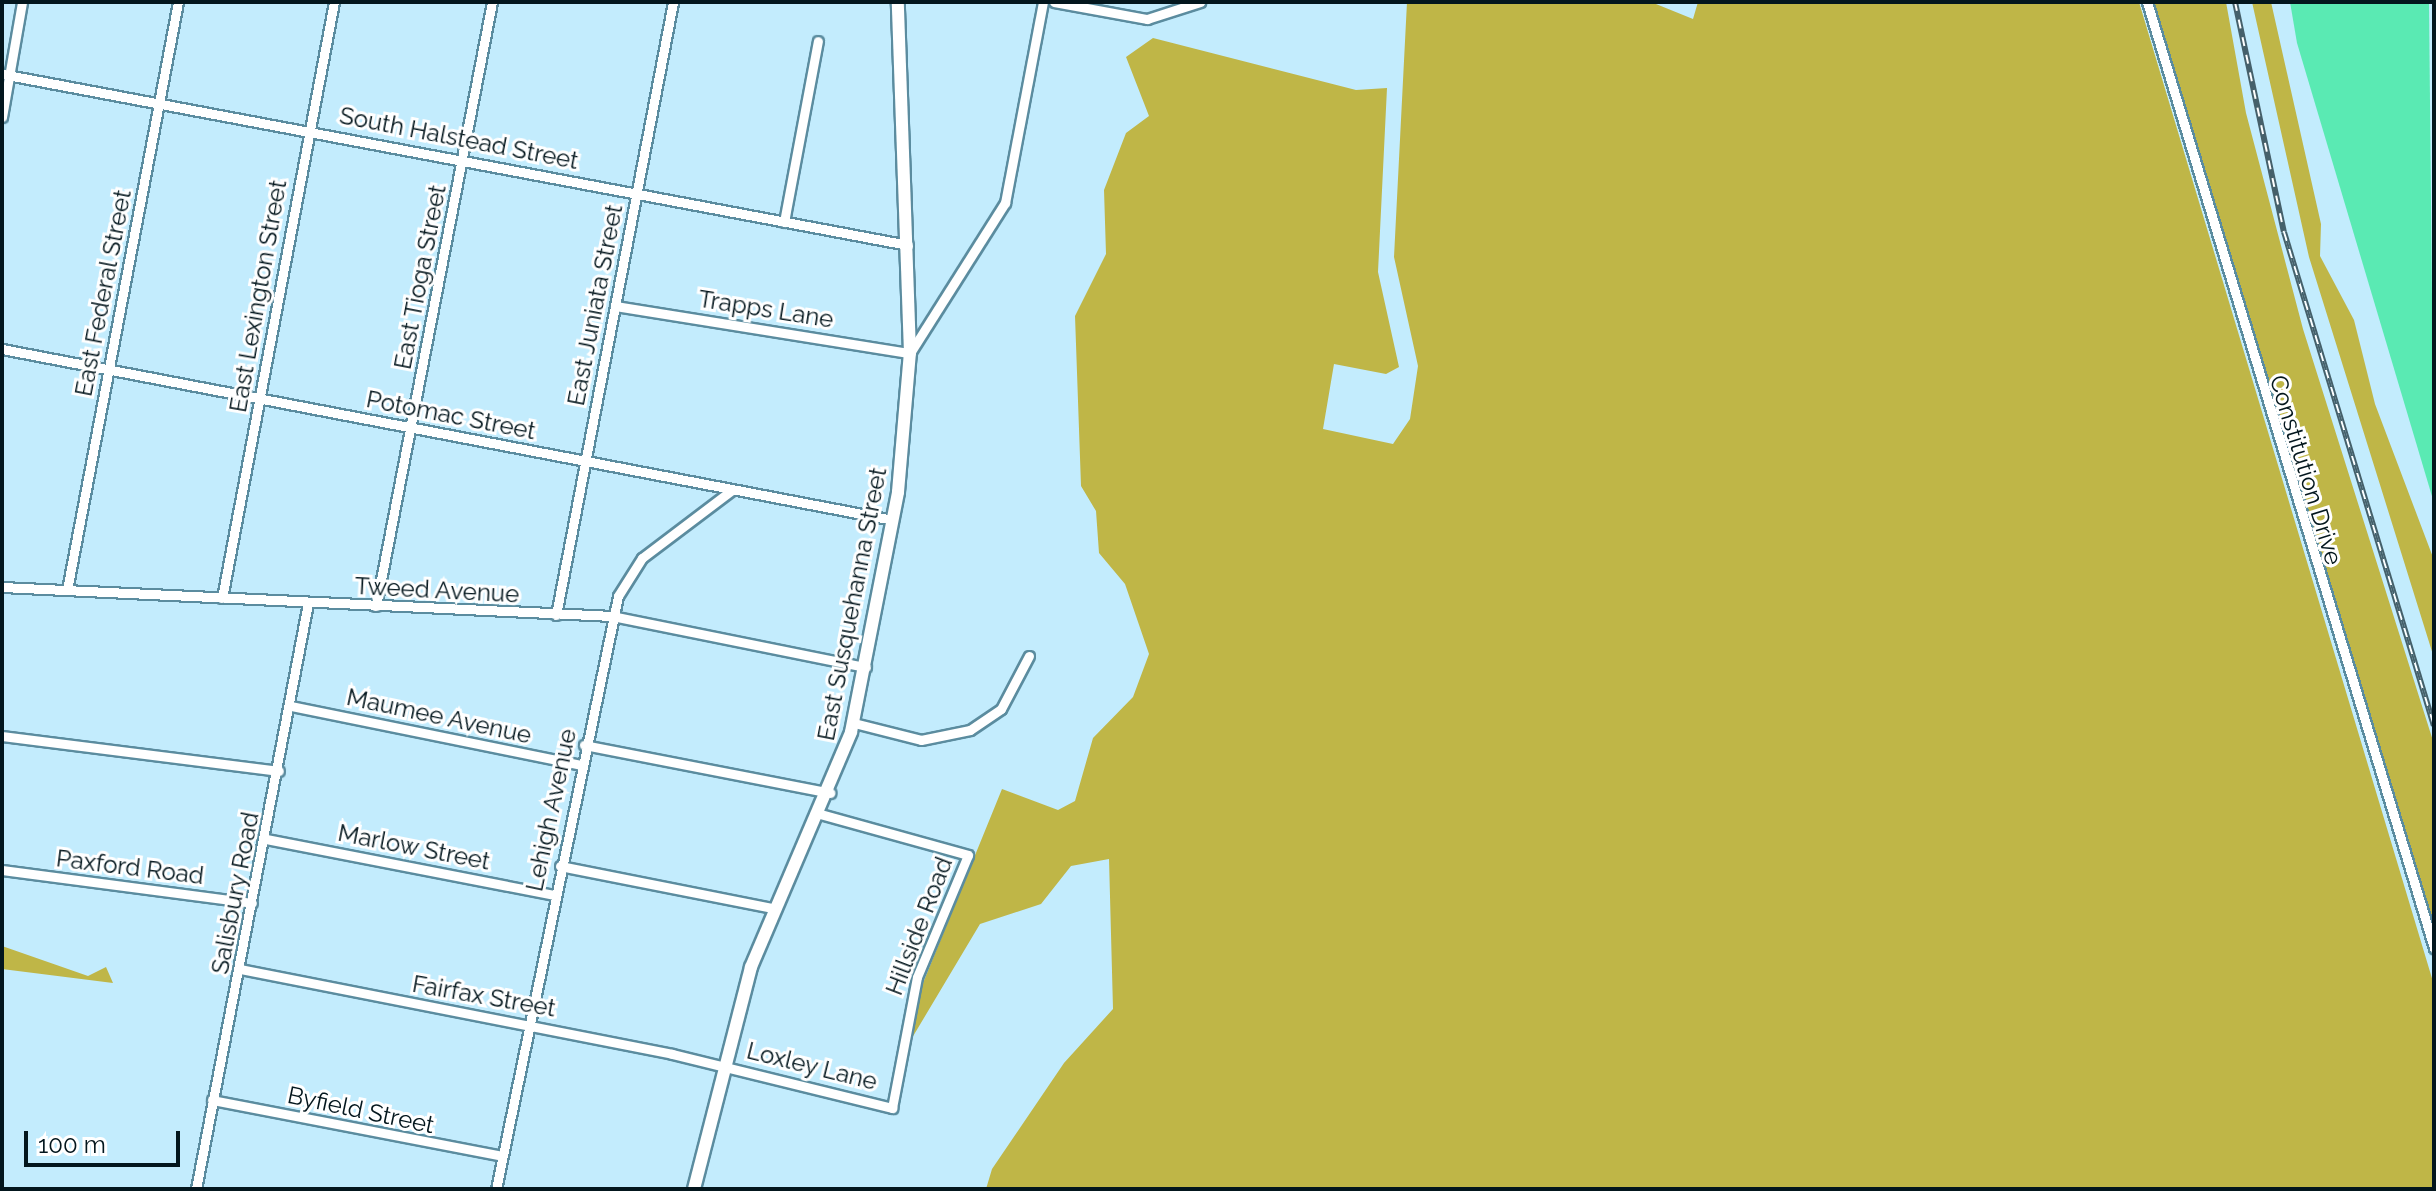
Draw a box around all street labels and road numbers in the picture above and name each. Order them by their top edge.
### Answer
street label: South Halstead Street [337,101,581,175]
street label: East Lexington Street [223,177,293,415]
street label: East Tioga Street [388,182,452,372]
street label: East Federal Street [69,187,137,399]
street label: East Juniata Street [561,202,629,408]
street label: Trapps Lane [696,284,836,334]
street label: Constitution Drive [2263,372,2349,568]
street label: Potomac Street [364,384,538,446]
street label: East Susquehanna Street [811,465,893,743]
street label: Tweed Avenue [354,571,520,609]
street label: Maumee Avenue [344,682,534,750]
street label: Lehigh Avenue [520,726,582,894]
street label: Salisbury Road [205,809,265,977]
street label: Marlow Street [335,818,493,876]
street label: Paxford Road [55,844,205,890]
street label: Hillside Road [879,853,959,999]
street label: Fairfax Street [410,969,558,1023]
street label: Loxley Lane [743,1036,881,1096]
street label: Byfield Street [285,1080,437,1140]

